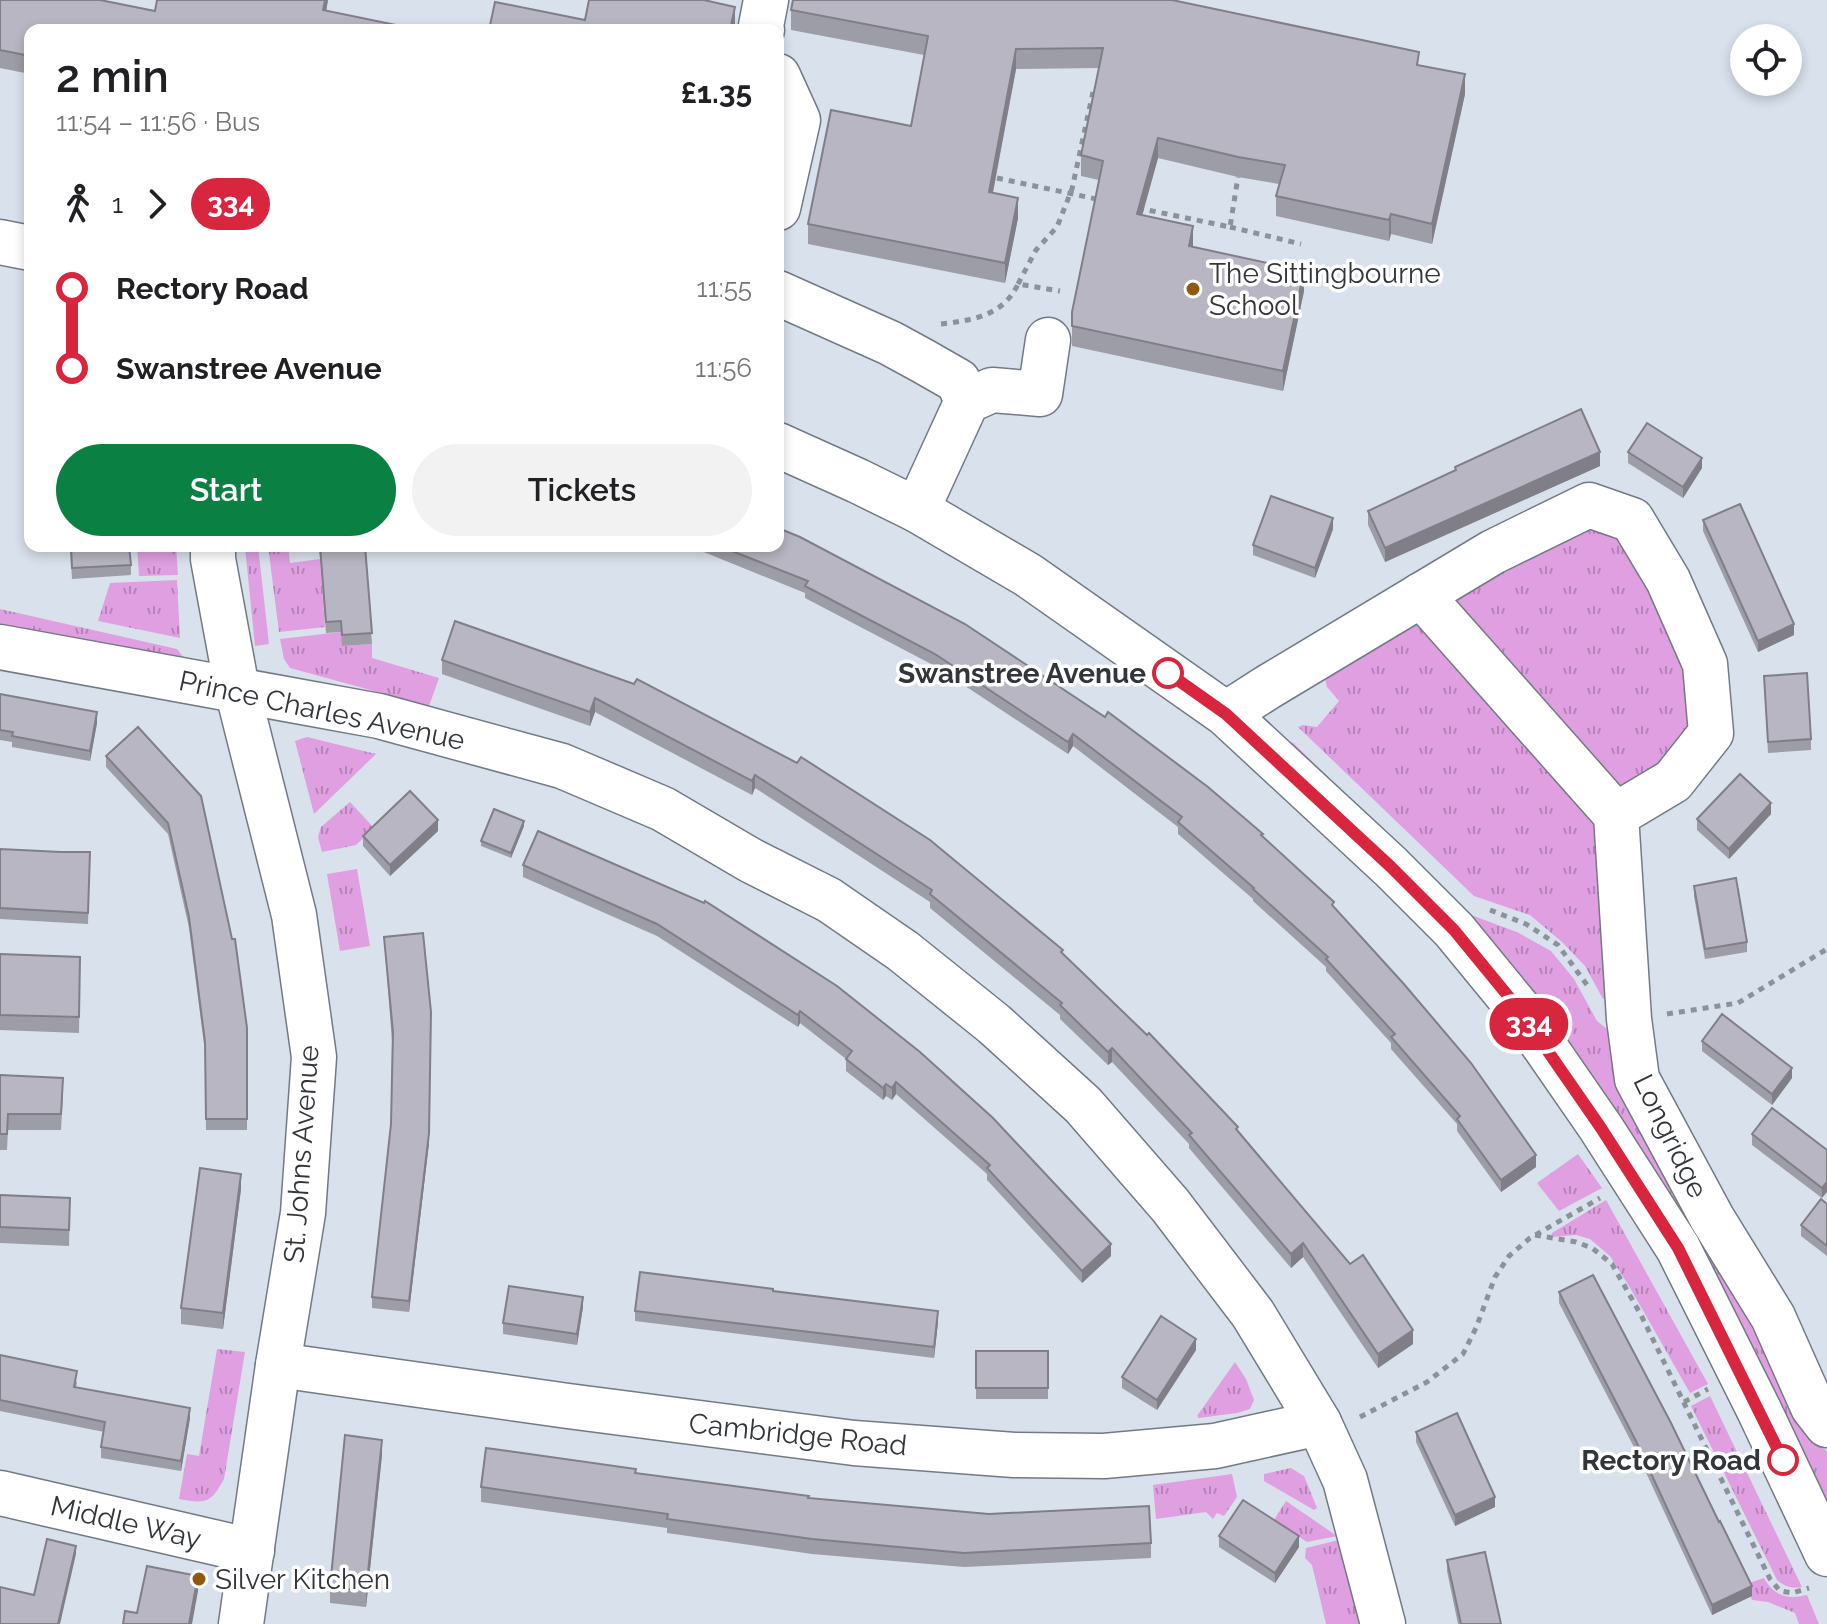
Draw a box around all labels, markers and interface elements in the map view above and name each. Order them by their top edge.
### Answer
map controls [1730,24,1802,96]
button: locate [1730,24,1802,96]
text: 2 min [56,51,169,102]
text: £1.35 [681,75,752,110]
text: 11:54 – 11:56 · Bus [56,107,260,137]
icon: walk [56,182,100,226]
icon: forward [135,182,179,226]
text: 334 [207,187,254,220]
text: 1 [112,189,123,219]
place label: The Sittingbourne School [1209,257,1441,322]
text: Rectory Road [116,271,309,306]
text: 11:55 [697,273,752,303]
marker: The Sittingbourne School [1184,280,1202,298]
text: Swanstree Avenue [116,351,382,386]
text: 11:56 [695,353,752,383]
button: Start [56,444,396,536]
button: Tickets [412,444,752,536]
place label: Swanstree Avenue [898,657,1146,690]
marker: Swanstree Avenue [1153,658,1183,688]
street label: Prince Charles Avenue [176,664,468,757]
line badge: 334 [1483,998,1575,1050]
text: 334 [1505,1007,1553,1040]
street label: St. Johns Avenue [277,1044,326,1264]
street label: Longridge [1626,1069,1715,1203]
street label: Cambridge Road [687,1407,909,1462]
place label: Rectory Road [1581,1444,1761,1477]
marker: Rectory Road [1768,1445,1798,1475]
street label: Middle Way [47,1489,204,1556]
place label: Silver Kitchen [215,1563,390,1596]
marker: Silver Kitchen [190,1570,208,1588]

